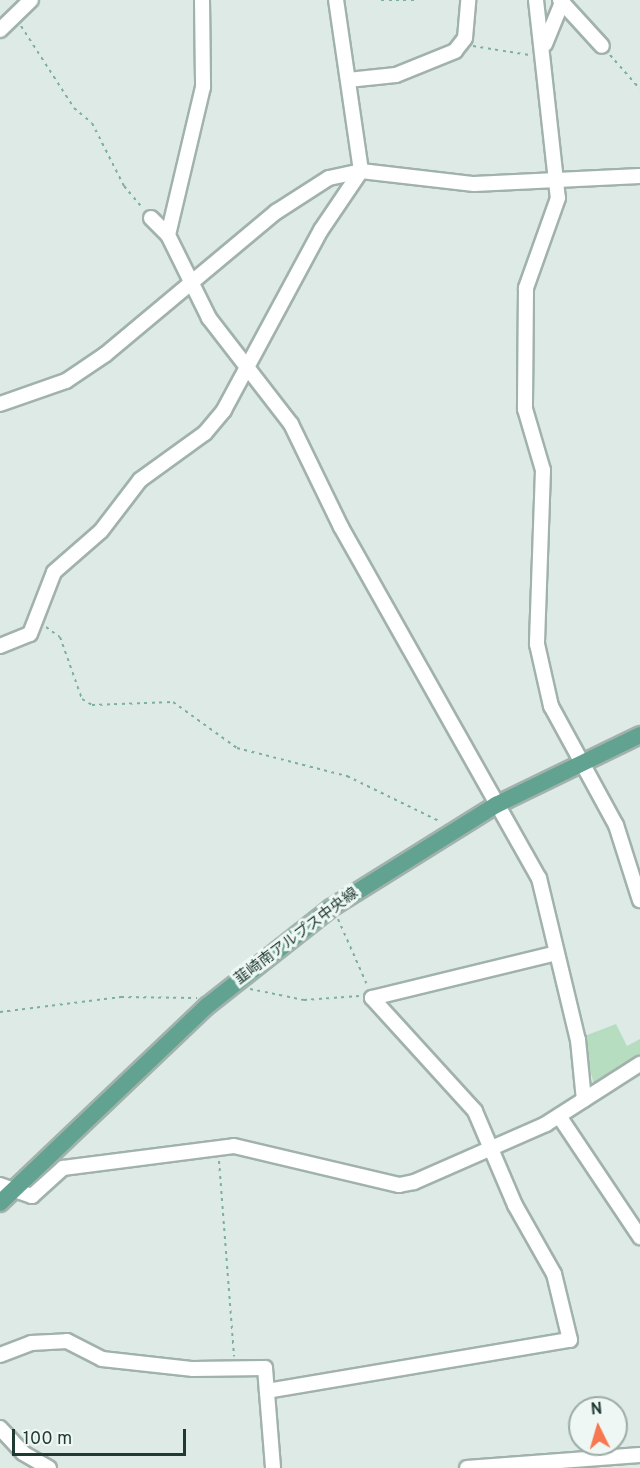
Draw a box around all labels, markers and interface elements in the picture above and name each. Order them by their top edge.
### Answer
street label: 韮崎南アルプス中央線 [232,885,362,989]
north arrow [568,1396,628,1456]
text: N [590,1400,603,1421]
scale bar [15,1417,189,1455]
text: 100 m [23,1428,72,1451]

